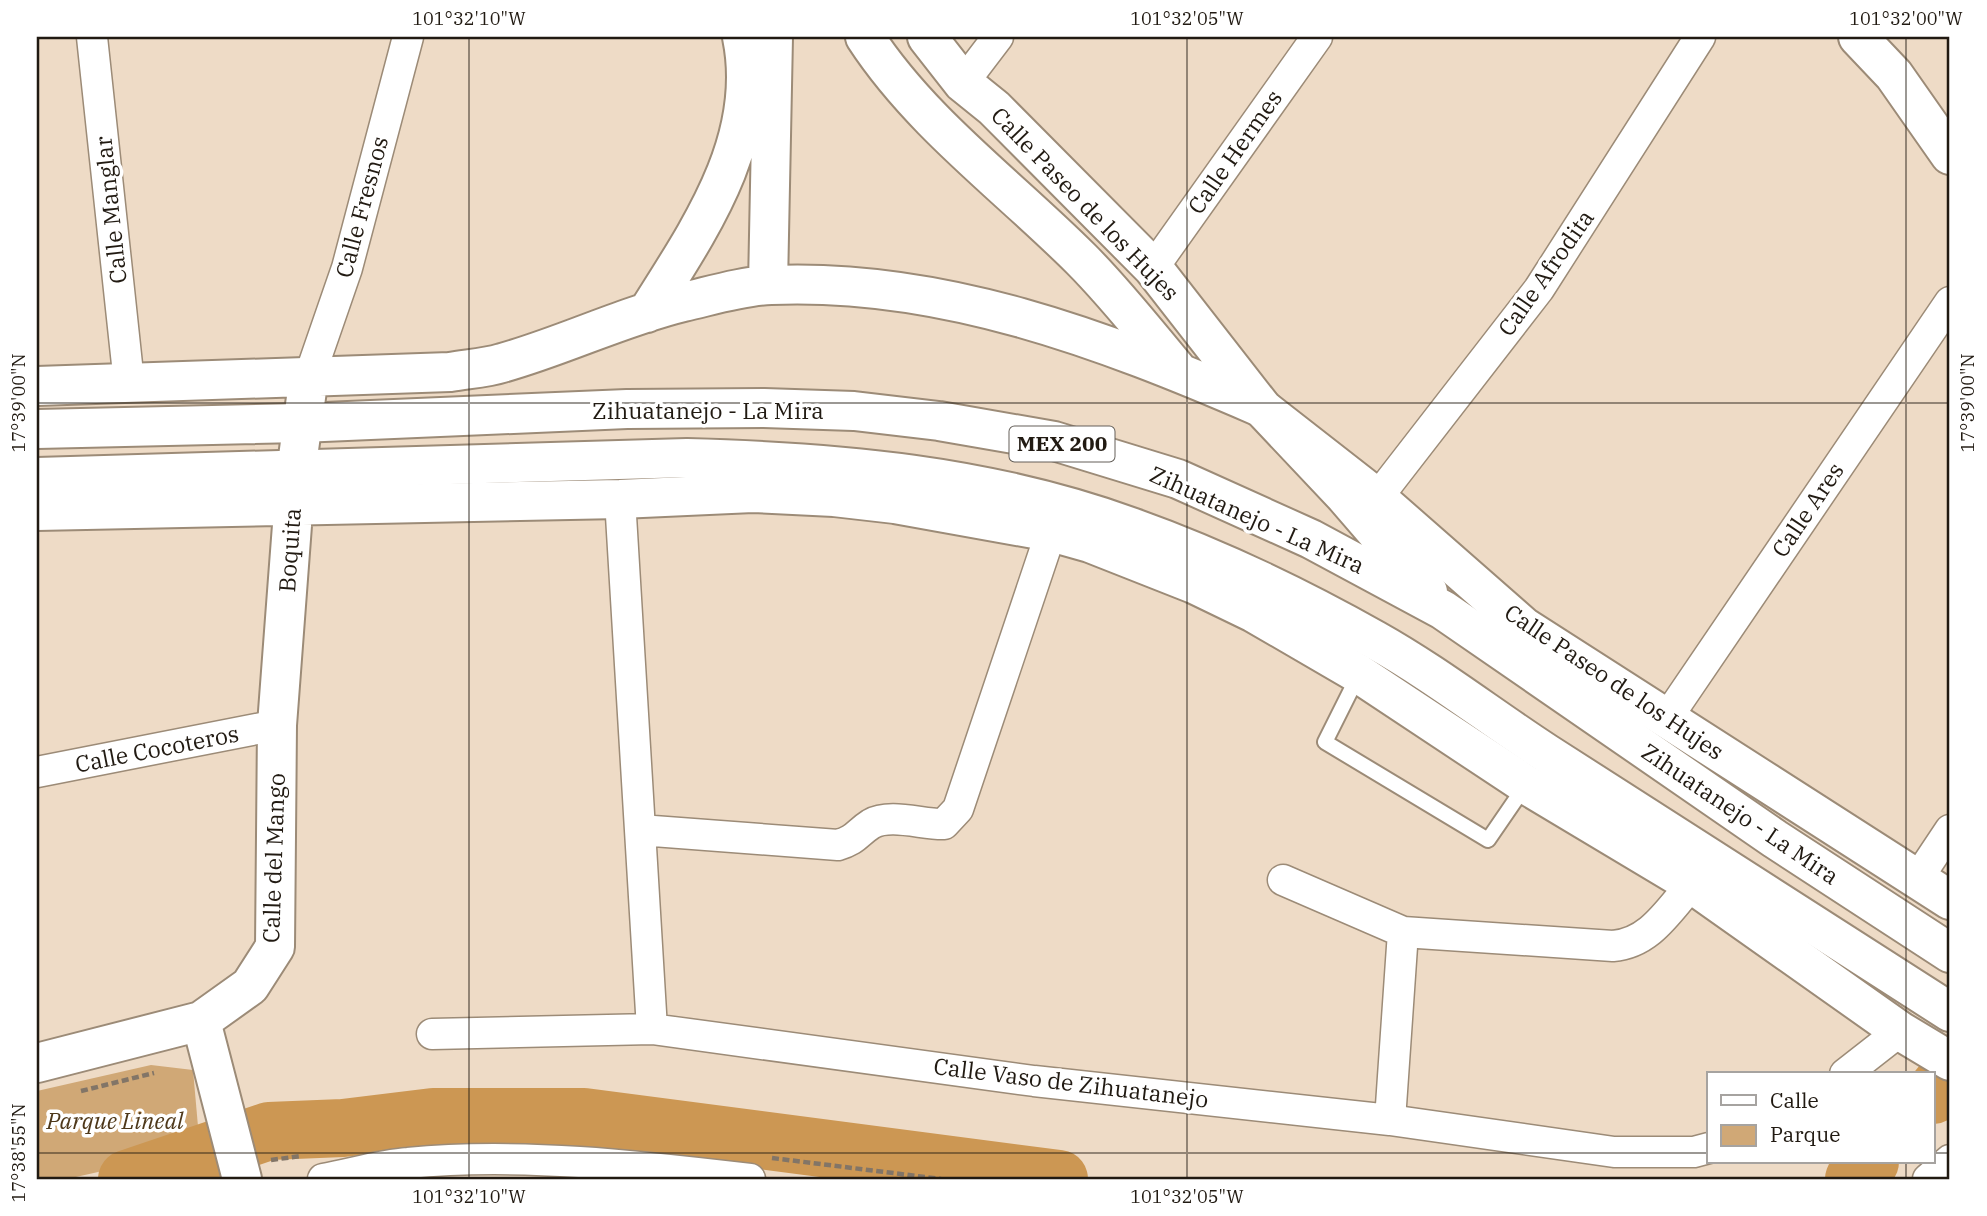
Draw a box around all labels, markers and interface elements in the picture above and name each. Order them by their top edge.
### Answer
text: 101°32'10"W [412,7,526,30]
text: 101°32'05"W [1130,7,1244,30]
text: 101°32'00"W [1849,7,1963,30]
street label: Calle Hermes [1180,84,1288,219]
street label: Calle Paseo de los Hujes [985,100,1186,307]
street label: Calle Fresnos [328,133,394,281]
street label: Calle Manglar [87,135,133,285]
street label: Calle Afrodita [1491,203,1600,342]
text: 17°39'00"N [7,354,30,453]
text: 17°39'00"N [1956,354,1979,453]
street label: Zihuatanejo - La Mira [592,395,824,425]
road number: MEX 200 [1010,426,1114,462]
street label: Calle Ares [1764,456,1850,563]
street label: Zihuatanejo - La Mira [1145,458,1369,580]
street label: Boquita [271,507,307,593]
street label: Calle Paseo de los Hujes [1499,597,1730,766]
street label: Calle Cocoteros [72,717,241,779]
street label: Zihuatanejo - La Mira [1636,736,1845,890]
street label: Calle del Mango [255,773,291,943]
street label: Calle Vaso de Zihuatanejo [932,1050,1210,1114]
legend [1707,1072,1934,1164]
text: Calle [1770,1086,1819,1114]
text: 17°38'55"N [7,1104,30,1203]
park label: Parque Lineal [45,1105,184,1135]
text: Parque [1770,1120,1840,1148]
text: 101°32'10"W [412,1185,526,1208]
text: 101°32'05"W [1130,1185,1244,1208]

